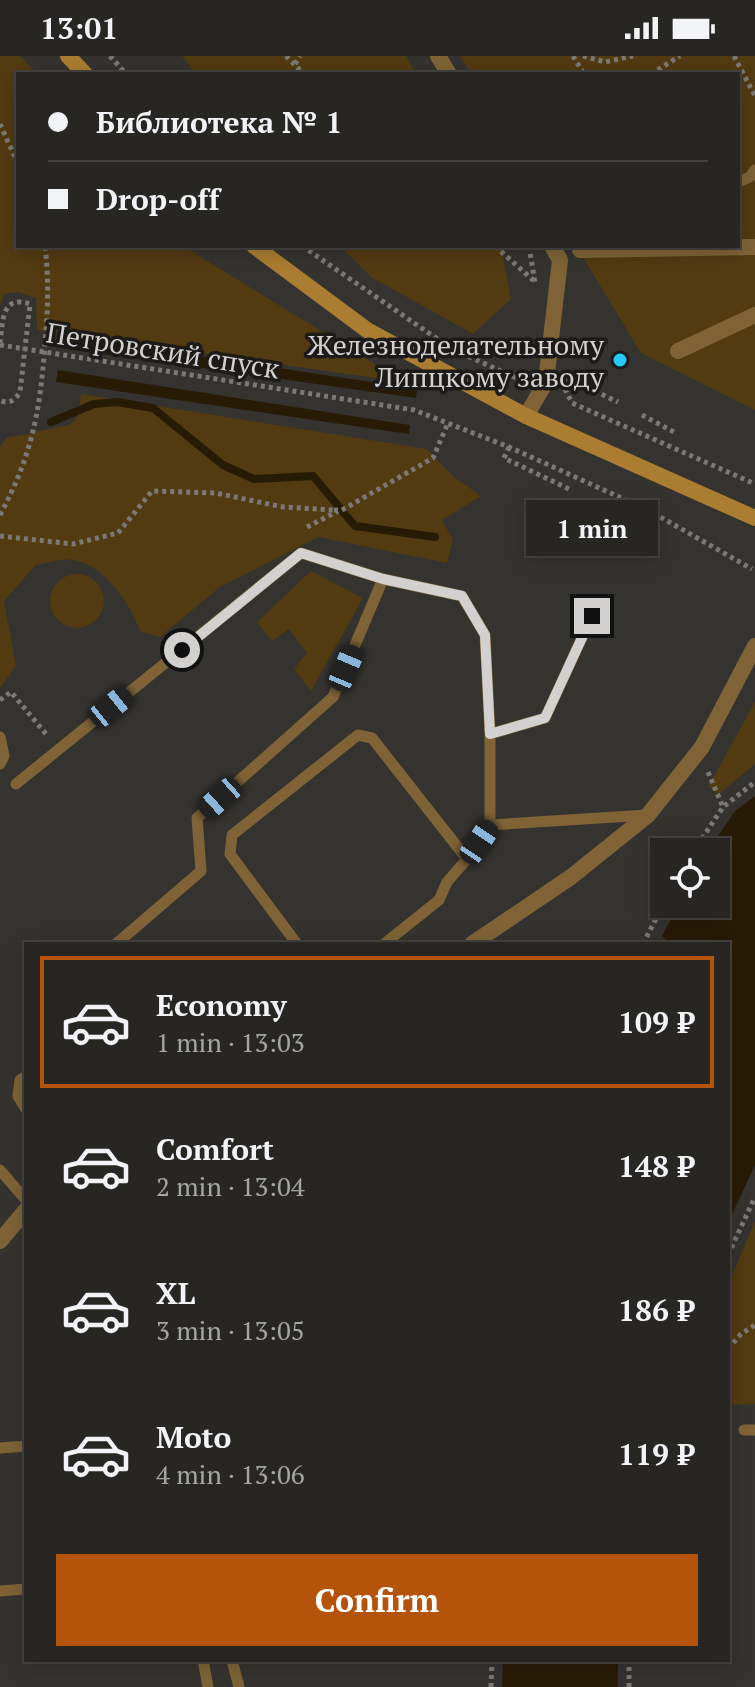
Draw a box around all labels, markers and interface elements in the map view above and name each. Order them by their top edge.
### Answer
text: 13:01 [40,8,118,48]
text: Библиотека № 1 [96,102,343,142]
text: Drop-off [96,179,220,219]
street label: Петровский спуск [44,313,283,387]
place label: Железноделательному Липцкому заводу [307,326,605,395]
marker: Железноделательному Липцкому заводу [611,351,629,369]
callout: 1 min [526,500,658,556]
text: 1 min [556,511,628,545]
route end [574,598,610,634]
route start [164,632,200,668]
car [326,641,366,695]
car [85,683,137,731]
car [194,773,246,823]
car [456,815,502,869]
map controls [650,838,730,918]
button: locate [650,838,730,918]
text: Economy [156,985,287,1025]
icon: car [60,986,132,1058]
text: 109 ₽ [618,1002,694,1042]
text: 1 min · 13:03 [156,1025,305,1059]
text: Comfort [156,1129,274,1169]
icon: car [60,1130,132,1202]
text: 148 ₽ [618,1146,694,1186]
text: 2 min · 13:04 [156,1169,305,1203]
text: XL [156,1273,195,1313]
icon: car [60,1274,132,1346]
text: 186 ₽ [618,1290,694,1330]
text: 3 min · 13:05 [156,1313,305,1347]
text: Moto [156,1417,231,1457]
icon: car [60,1418,132,1490]
text: 119 ₽ [618,1434,694,1474]
text: 4 min · 13:06 [156,1457,305,1491]
button: Confirm [56,1554,698,1646]

